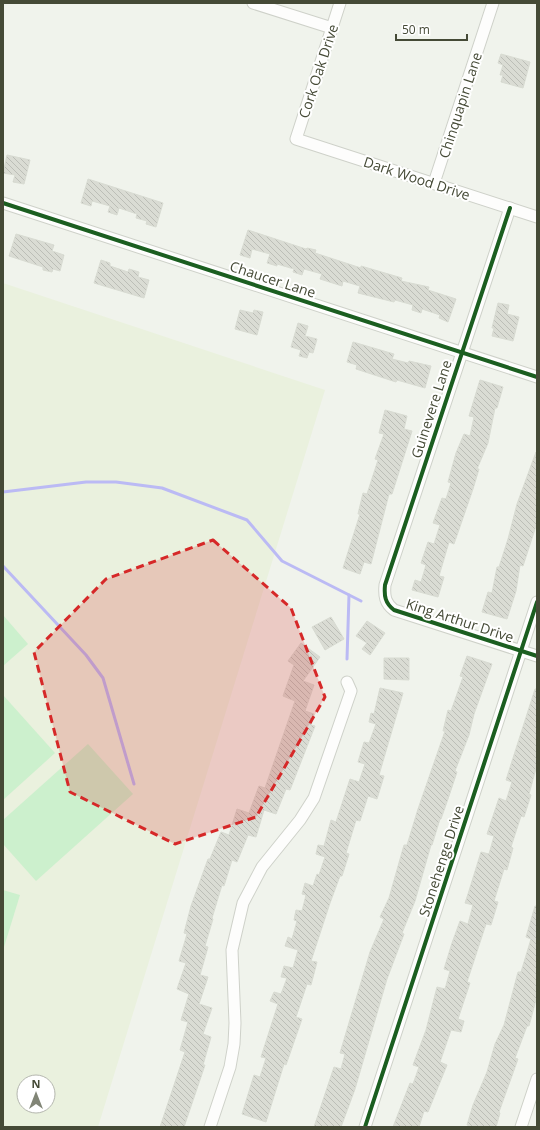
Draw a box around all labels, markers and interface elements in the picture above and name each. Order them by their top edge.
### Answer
scale bar [396,16,467,42]
street label: Cork Oak Drive [294,21,342,120]
text: 50 m [402,21,430,38]
street label: Chinquapin Lane [434,49,486,160]
street label: Dark Wood Drive [361,152,473,204]
street label: Chaucer Lane [228,256,318,302]
street label: Guinevere Lane [406,357,456,461]
street label: King Arthur Drive [404,594,516,646]
street label: Stonehenge Drive [414,803,468,919]
north arrow [16,1074,56,1114]
text: N [32,1076,40,1091]

